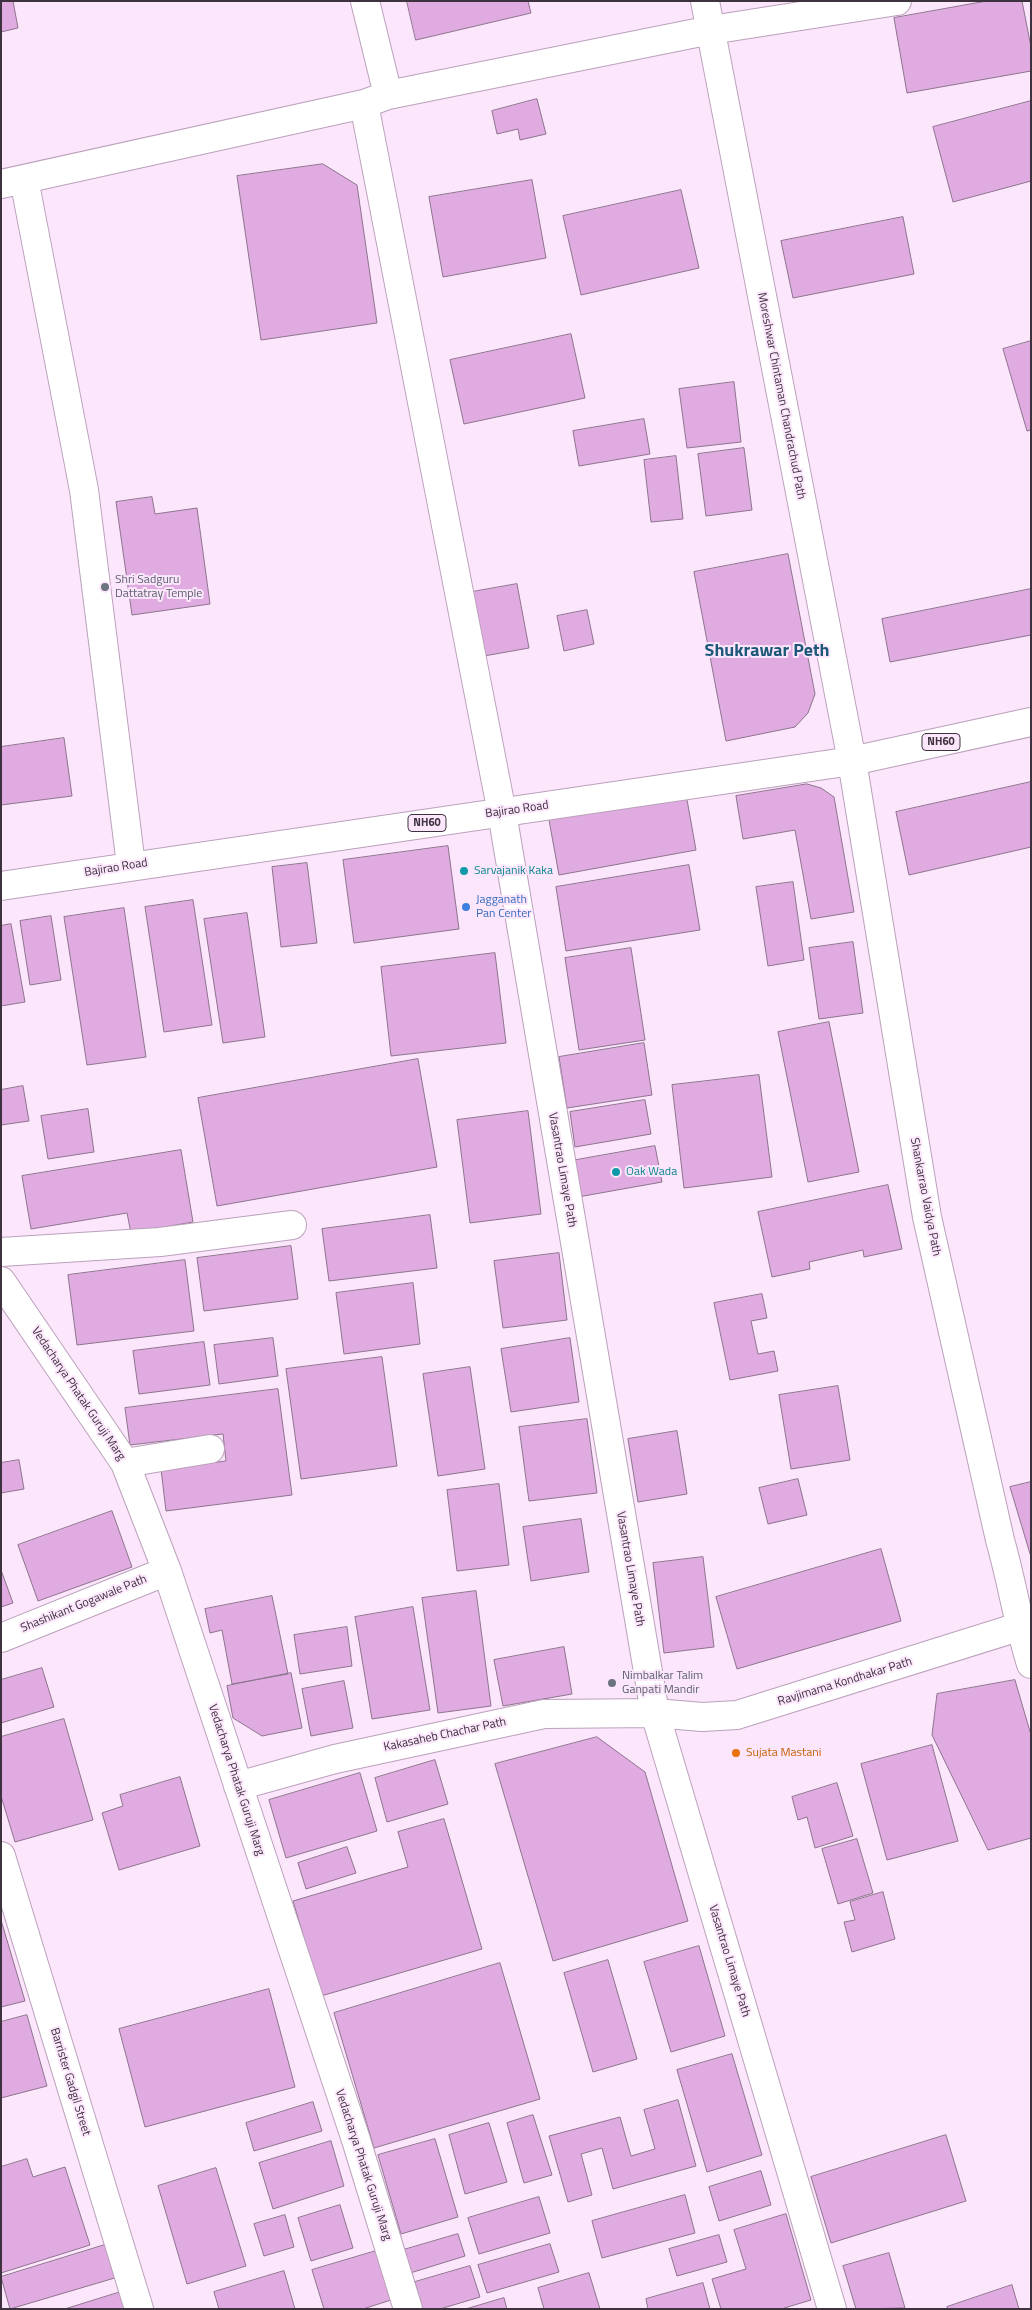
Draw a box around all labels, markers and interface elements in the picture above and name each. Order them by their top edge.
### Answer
street label: Moreshwar Chintaman Chandrachud Path [754,291,808,501]
place label: Shri Sadguru Dattatray Temple [115,573,202,601]
marker: Shri Sadguru Dattatray Temple [99,581,111,593]
district label: Shukrawar Peth [705,641,829,663]
road number: NH60 [922,734,960,750]
street label: Bajirao Road [484,798,550,822]
road number: NH60 [408,814,446,831]
street label: Bajirao Road [83,856,149,880]
place label: Sarvajanik Kaka [474,864,553,878]
marker: Sarvajanik Kaka [458,865,470,877]
place label: Jagganath Pan Center [476,893,531,921]
marker: Jagganath Pan Center [460,901,472,913]
street label: Vasantrao Limaye Path [545,1111,579,1229]
street label: Shankarrao Vaidya Path [906,1137,944,1257]
place label: Oak Wada [626,1165,677,1179]
marker: Oak Wada [610,1166,622,1178]
street label: Vedacharya Phatak Guruji Marg [28,1325,128,1463]
street label: Vasantrao Limaye Path [613,1510,647,1628]
street label: Shashikant Gogawale Path [19,1572,149,1636]
street label: Ravjimama Kondhakar Path [776,1655,914,1709]
place label: Nimbalkar Talim Ganpati Mandir [622,1669,703,1697]
marker: Nimbalkar Talim Ganpati Mandir [606,1677,618,1689]
street label: Vedacharya Phatak Guruji Marg [205,1703,267,1857]
street label: Kakasaheb Chachar Path [382,1715,508,1755]
place label: Sujata Mastani [746,1746,821,1760]
marker: Sujata Mastani [730,1747,742,1759]
street label: Vasantrao Limaye Path [705,1903,753,2019]
street label: Barrister Gadgil Street [47,2026,93,2138]
street label: Vedacharya Phatak Guruji Marg [332,2088,394,2242]

